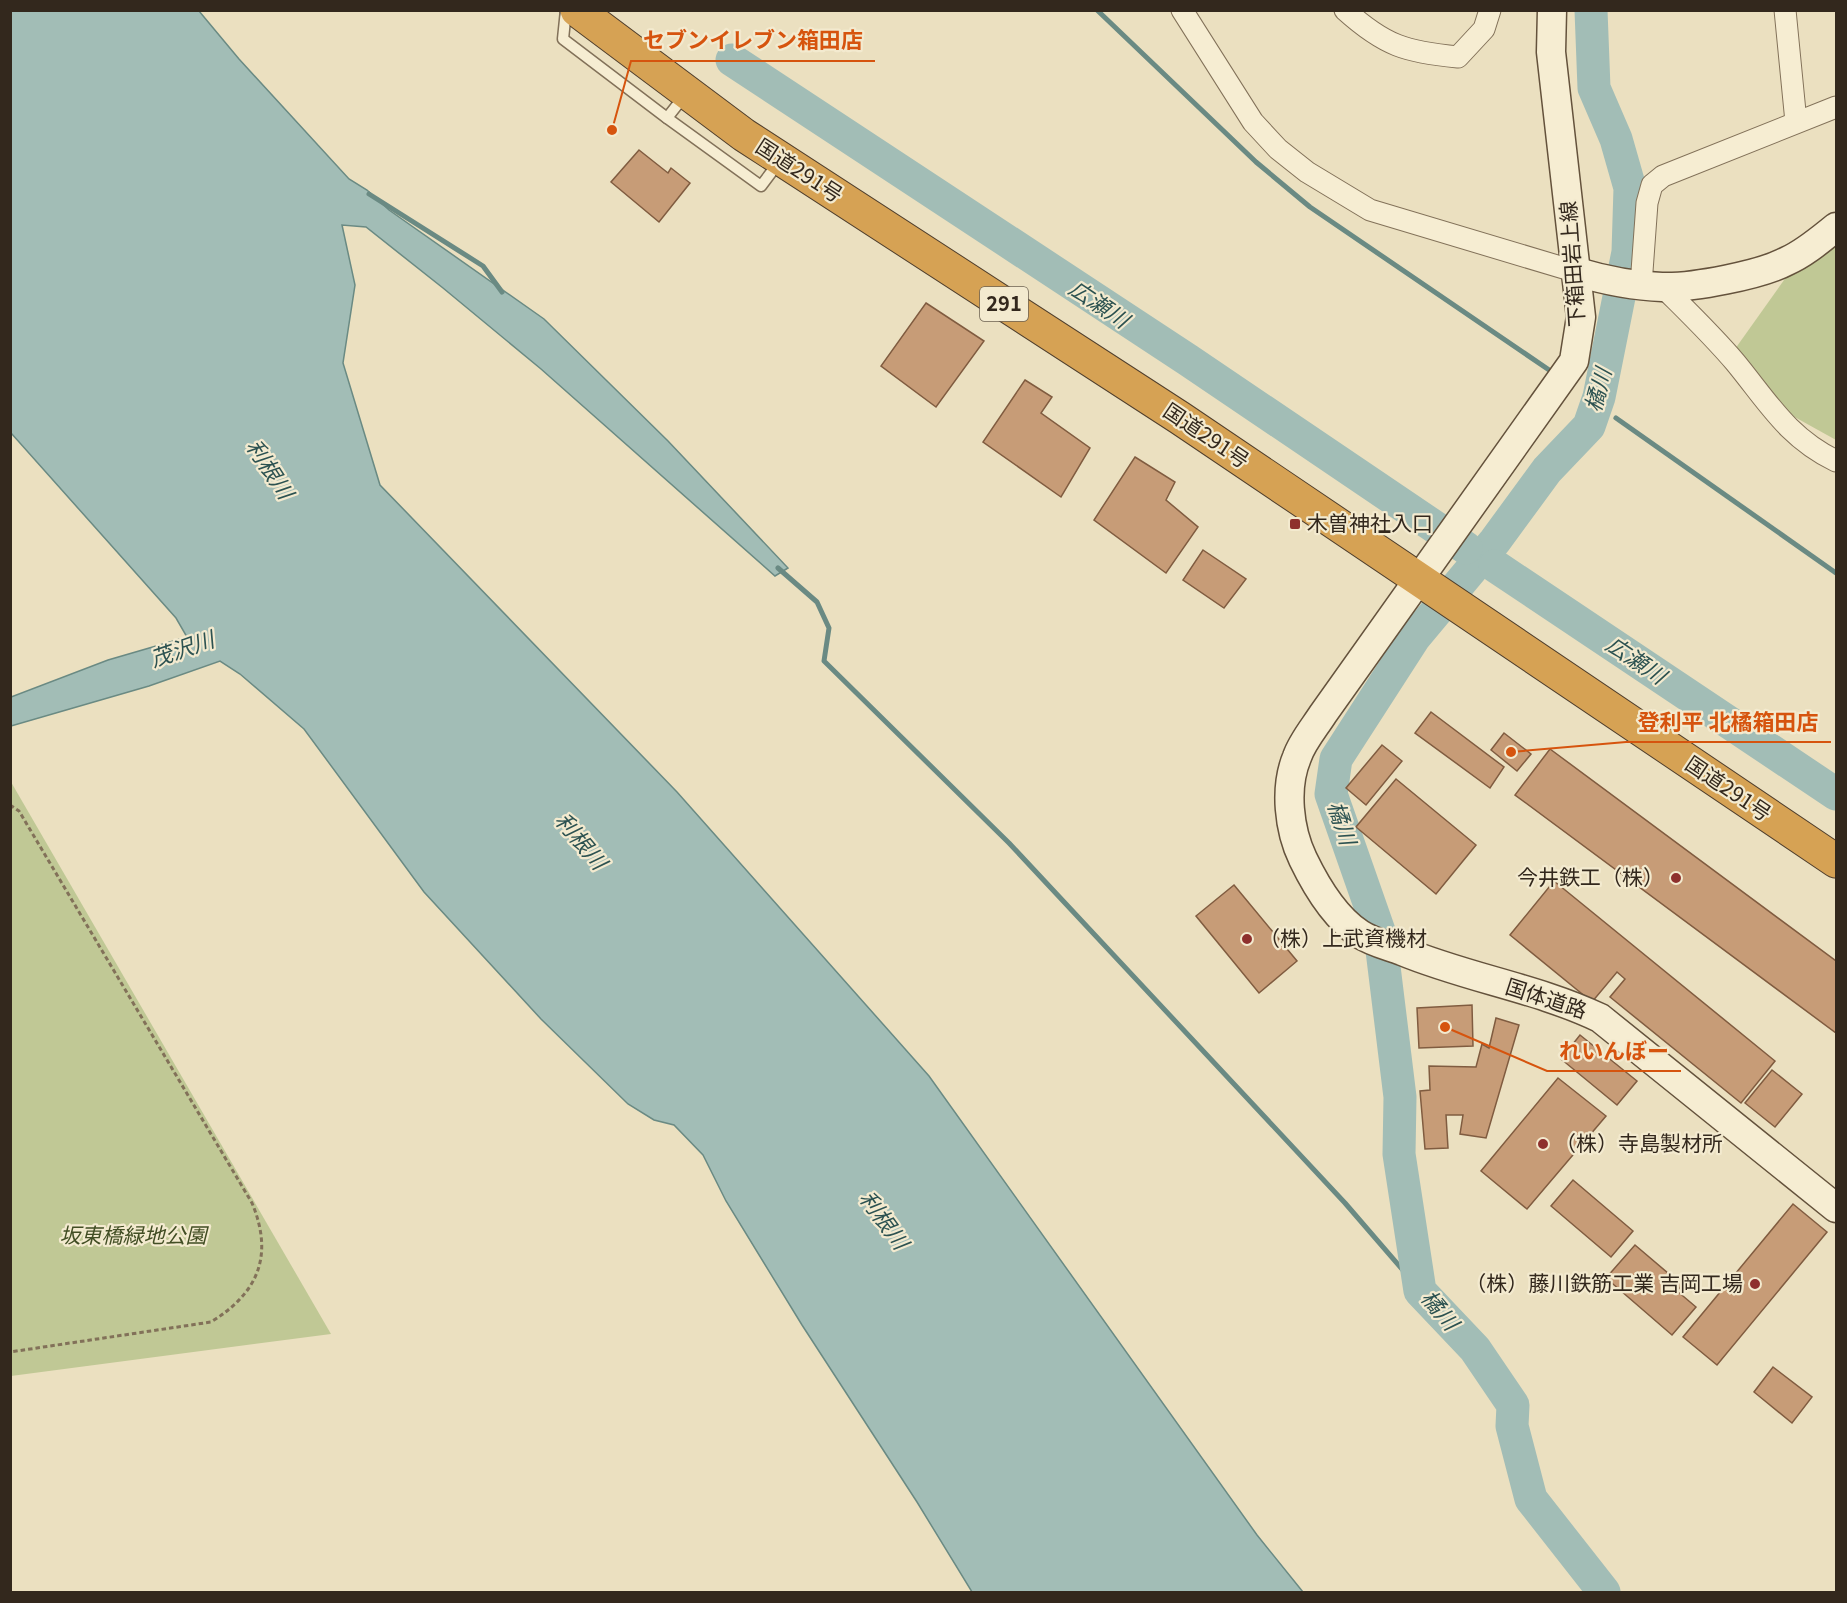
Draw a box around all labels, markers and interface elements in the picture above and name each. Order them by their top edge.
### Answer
callout: セブンイレブン箱田店 [631,21,875,61]
text: セブンイレブン箱田店 [643,22,863,54]
street label: 国道291号 [751,130,849,209]
street label: 下箱田岩上線 [1552,200,1590,328]
water label: 広瀬川 [1064,271,1138,335]
road number: 291 [980,287,1028,321]
water label: 橘川 [1575,362,1618,415]
street label: 国道291号 [1158,395,1256,474]
water label: 利根川 [240,432,304,506]
place label: 木曽神社入口 [1307,507,1433,537]
marker: 木曽神社入口 [1288,517,1302,531]
water label: 茂沢川 [145,621,220,673]
water label: 広瀬川 [1601,627,1675,691]
callout: 登利平 北橘箱田店 [1626,702,1831,742]
text: 登利平 北橘箱田店 [1638,704,1819,736]
street label: 国道291号 [1680,748,1778,827]
water label: 橘川 [1322,797,1367,850]
water label: 利根川 [549,804,617,877]
place label: 今井鉄工（株） [1517,861,1664,891]
marker: 今井鉄工（株） [1669,871,1683,885]
place label: （株）上武資機材 [1259,922,1427,952]
marker: （株）上武資機材 [1240,932,1254,946]
street label: 国体道路 [1502,970,1591,1024]
callout: れいんぼー [1547,1031,1681,1071]
text: れいんぼー [1559,1033,1669,1065]
place label: （株）寺島製材所 [1555,1127,1723,1157]
marker: （株）寺島製材所 [1536,1137,1550,1151]
water label: 利根川 [853,1183,919,1257]
park label: 坂東橋緑地公園 [60,1219,209,1249]
place label: （株）藤川鉄筋工業 吉岡工場 [1465,1267,1743,1297]
marker: （株）藤川鉄筋工業 吉岡工場 [1748,1277,1762,1291]
water label: 橘川 [1415,1282,1469,1337]

